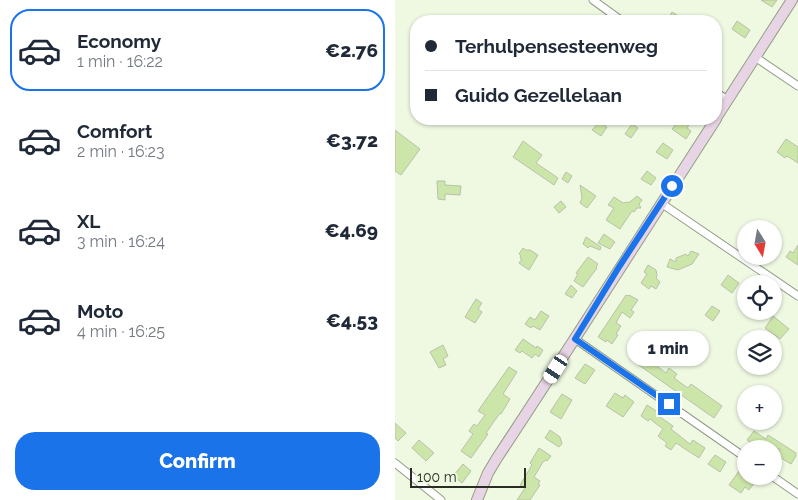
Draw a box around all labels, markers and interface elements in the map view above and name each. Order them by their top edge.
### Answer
icon: car [17,28,62,73]
text: Economy [77,30,161,52]
text: Terhulpensesteenweg [455,35,658,57]
text: €2.76 [325,39,378,61]
text: 1 min · 16:22 [77,52,163,71]
text: Guido Gezellelaan [455,84,622,106]
icon: car [17,118,62,163]
text: Comfort [77,120,152,142]
text: €3.72 [326,129,378,151]
text: 2 min · 16:23 [77,142,165,161]
route start [661,175,683,197]
icon: car [17,208,62,253]
text: XL [77,210,100,232]
text: €4.69 [325,219,378,241]
north arrow [737,220,783,265]
map controls [737,220,782,485]
text: 3 min · 16:24 [77,232,165,251]
button: locate [737,275,782,320]
icon: car [17,298,62,343]
text: Moto [77,300,123,322]
text: €4.53 [326,309,378,331]
text: 4 min · 16:25 [77,322,165,341]
button: layers [737,330,782,375]
callout: 1 min [628,332,710,366]
text: 1 min [647,339,689,358]
car [541,352,570,386]
button: + [737,385,782,430]
route end [658,393,680,415]
button: Confirm [15,432,380,490]
button: − [737,440,782,485]
scale bar [410,465,526,488]
text: 100 m [417,469,457,485]

